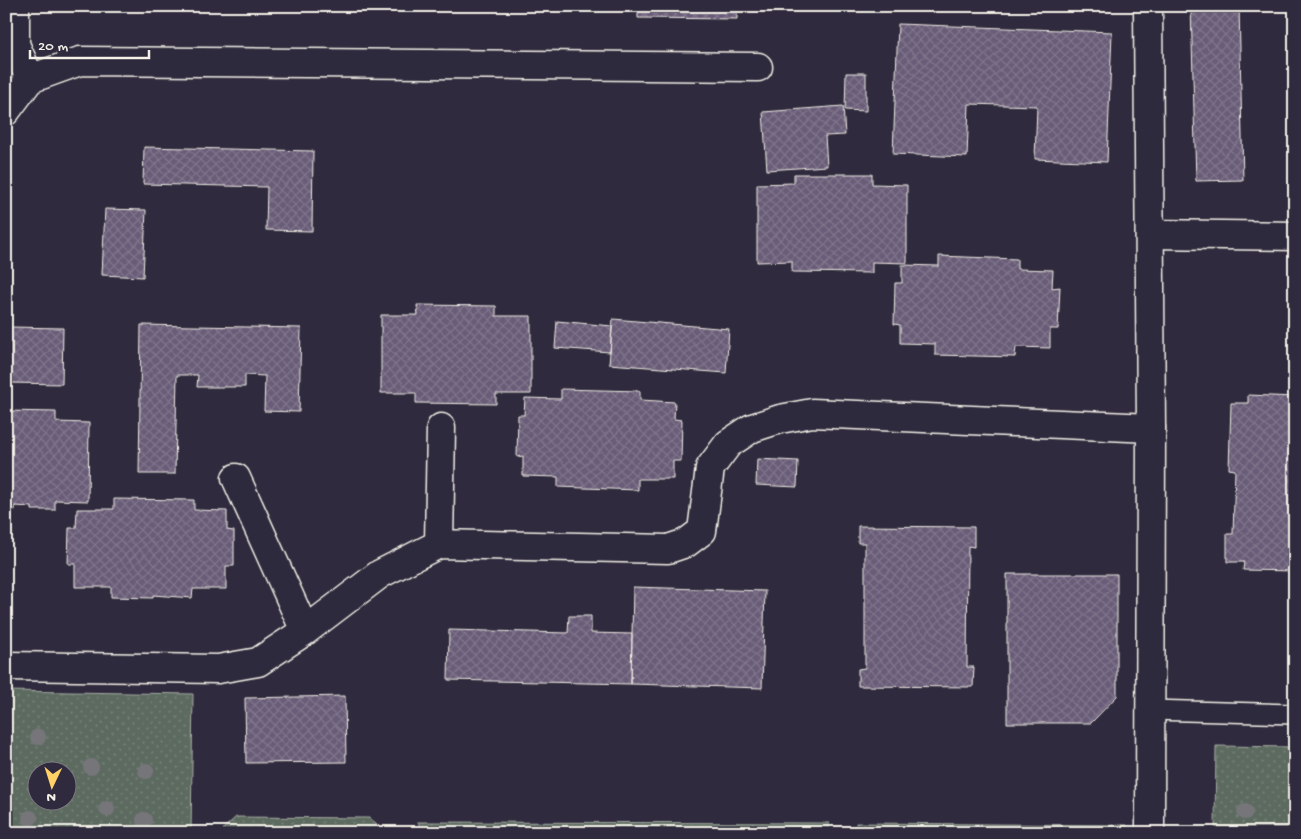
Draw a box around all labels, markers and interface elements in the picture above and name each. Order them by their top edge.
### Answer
scale bar [30,28,149,60]
text: 20 m [38,38,68,56]
north arrow [28,762,78,812]
text: N [46,788,56,805]

